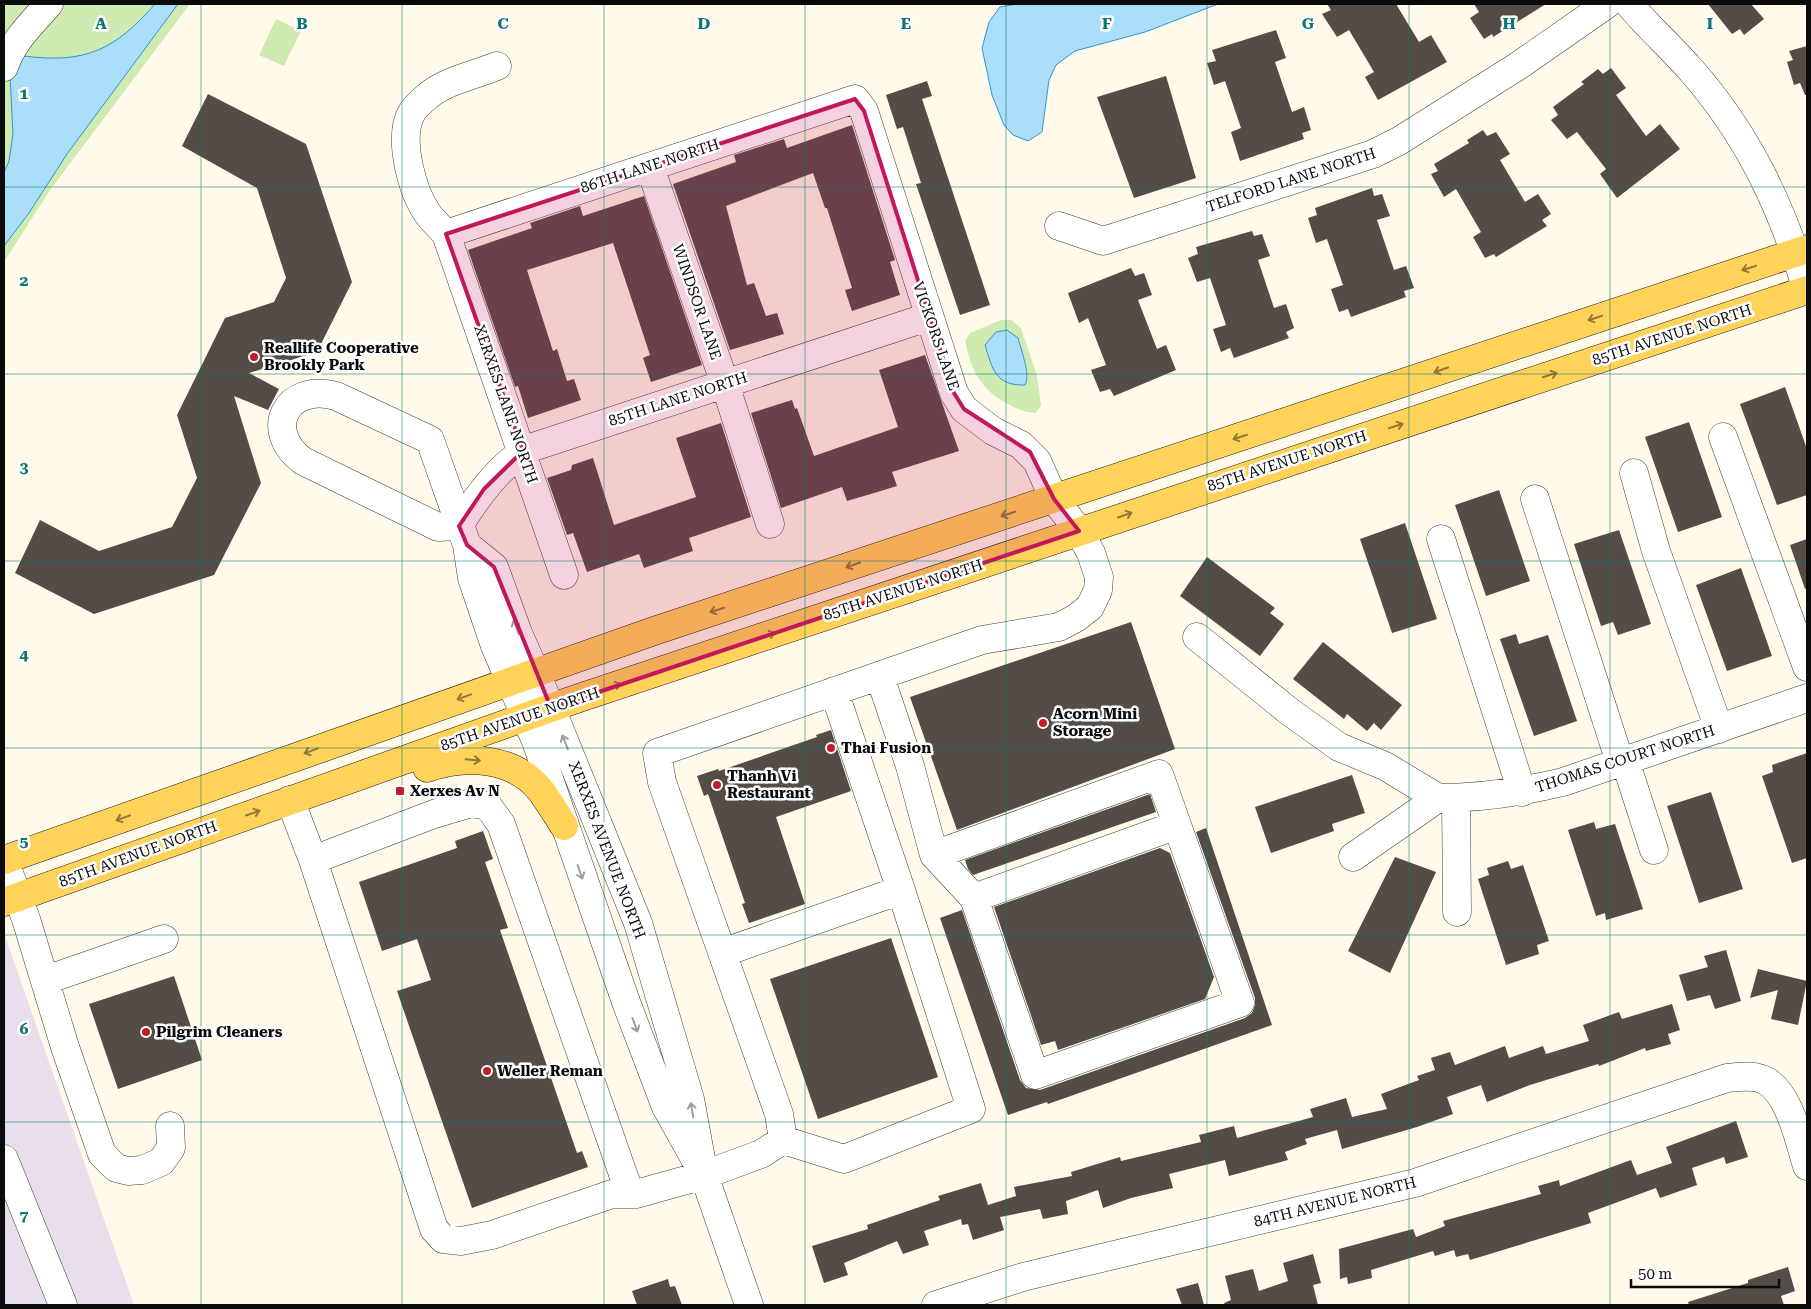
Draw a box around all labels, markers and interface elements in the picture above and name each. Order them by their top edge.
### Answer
text: A [95,14,107,33]
text: B [296,14,308,33]
text: C [497,14,509,33]
text: D [698,14,711,33]
text: E [901,14,911,33]
text: F [1102,14,1112,33]
text: G [1302,14,1315,33]
text: H [1502,14,1516,33]
text: I [1707,14,1713,33]
text: 1 [20,84,29,103]
street label: 86TH LANE NORTH [578,135,722,197]
street label: TELFORD LANE NORTH [1204,144,1378,216]
street label: WINDSOR LANE [669,242,725,362]
one-way arrow [1742,263,1758,273]
text: 2 [20,271,29,290]
street label: VICKORS LANE [909,279,963,393]
street label: 85TH AVENUE NORTH [1590,301,1754,369]
one-way arrow [1587,314,1603,324]
street label: XERXES LANE NORTH [470,322,542,486]
place label: Reallife Cooperative Brookly Park [264,339,419,374]
marker: Reallife Cooperative Brookly Park [248,351,260,363]
one-way arrow [1433,365,1449,375]
street label: 85TH LANE NORTH [606,368,750,430]
one-way arrow [1542,370,1557,379]
one-way arrow [1387,420,1403,430]
street label: 85TH AVENUE NORTH [1205,427,1369,495]
one-way arrow [1232,433,1248,443]
text: 3 [20,458,29,477]
one-way arrow [1000,510,1016,520]
one-way arrow [1117,510,1133,520]
street label: 85TH AVENUE NORTH [821,556,985,624]
one-way arrow [846,561,862,570]
one-way arrow [709,606,725,616]
one-way arrow [511,620,520,636]
one-way arrow [760,630,775,639]
text: 4 [20,645,29,664]
one-way arrow [606,681,622,691]
street label: 85TH AVENUE NORTH [438,683,602,755]
one-way arrow [456,693,472,702]
place label: Acorn Mini Storage [1053,705,1137,740]
marker: Acorn Mini Storage [1037,717,1049,729]
street label: THOMAS COURT NORTH [1533,721,1717,797]
one-way arrow [560,734,569,750]
place label: Thai Fusion [841,739,931,757]
marker: Thai Fusion [825,742,837,754]
one-way arrow [303,747,319,756]
one-way arrow [464,755,480,765]
street label: XERXES AVENUE NORTH [565,759,649,941]
place label: Thanh Vi Restaurant [727,767,811,802]
marker: Thanh Vi Restaurant [711,779,723,791]
place label: Xerxes Av N [410,782,500,800]
marker: Xerxes Av N [394,785,406,797]
one-way arrow [245,808,261,817]
one-way arrow [115,814,131,823]
street label: 85TH AVENUE NORTH [57,817,219,891]
text: 5 [20,832,29,851]
one-way arrow [576,864,585,880]
one-way arrow [631,1017,640,1033]
text: 6 [20,1019,29,1038]
place label: Pilgrim Cleaners [156,1023,283,1041]
marker: Pilgrim Cleaners [140,1026,152,1038]
place label: Weller Reman [497,1062,603,1080]
marker: Weller Reman [481,1065,493,1077]
one-way arrow [687,1102,697,1118]
street label: 84TH AVENUE NORTH [1252,1173,1418,1231]
text: 7 [20,1206,29,1225]
scale bar [1631,1256,1778,1288]
text: 50 m [1638,1265,1673,1283]

